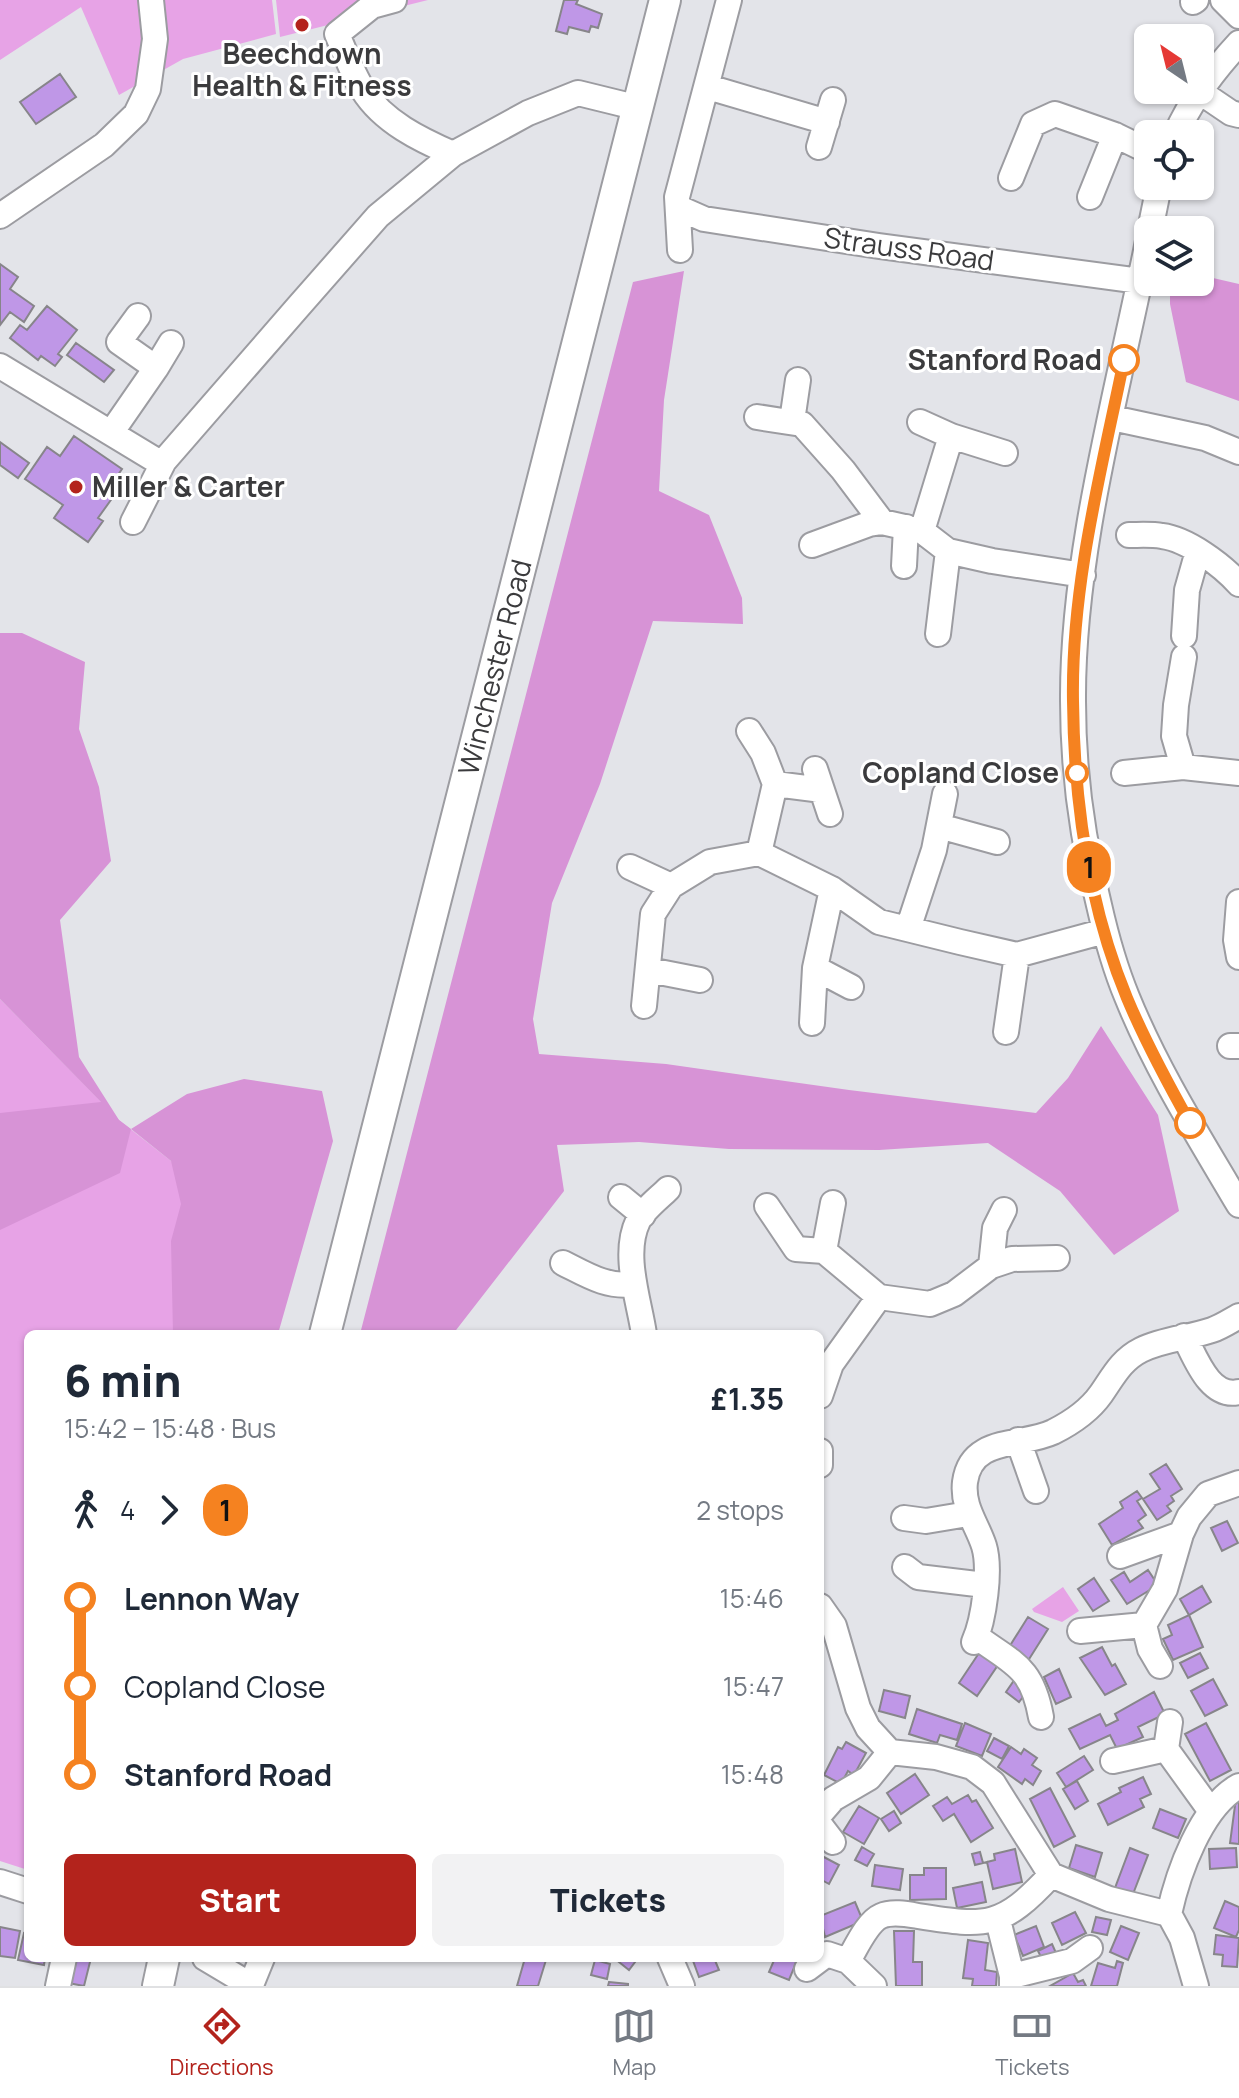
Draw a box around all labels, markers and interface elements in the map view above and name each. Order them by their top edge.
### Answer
marker: Beechdown Health & Fitness [293,16,311,34]
north arrow [1134,24,1214,104]
map controls [1134,24,1214,296]
place label: Beechdown Health & Fitness [192,34,412,104]
button: locate [1134,120,1214,200]
button: layers [1134,216,1214,296]
street label: Strauss Road [822,217,997,279]
place label: Stanford Road [908,340,1102,378]
marker: Stanford Road [1109,345,1139,375]
place label: Miller & Carter [92,467,285,505]
marker: Miller & Carter [67,478,85,496]
street label: Winchester Road [448,555,540,779]
place label: Copland Close [862,753,1059,791]
marker: Copland Close [1066,762,1088,784]
line badge: 1 [1063,841,1115,893]
text: 1 [1083,848,1095,886]
unlabelled marker [1175,1108,1205,1138]
text: 6 min [64,1350,181,1410]
text: £1.35 [711,1378,784,1419]
text: 15:42 – 15:48 · Bus [64,1410,276,1446]
icon: walk [64,1488,108,1532]
icon: forward [147,1488,191,1532]
text: 1 [219,1491,232,1529]
text: 4 [120,1492,135,1528]
text: 2 stops [696,1492,784,1528]
text: Lennon Way [124,1578,299,1619]
text: 15:46 [720,1580,784,1616]
text: Copland Close [124,1666,326,1707]
text: 15:47 [723,1668,784,1704]
text: Stanford Road [124,1754,332,1795]
text: 15:48 [721,1756,784,1792]
button: Start [64,1854,416,1946]
button: Tickets [432,1854,784,1946]
tab: Directions [169,2004,274,2082]
tab: Map [612,2004,656,2082]
tab: Tickets [995,2004,1070,2082]

